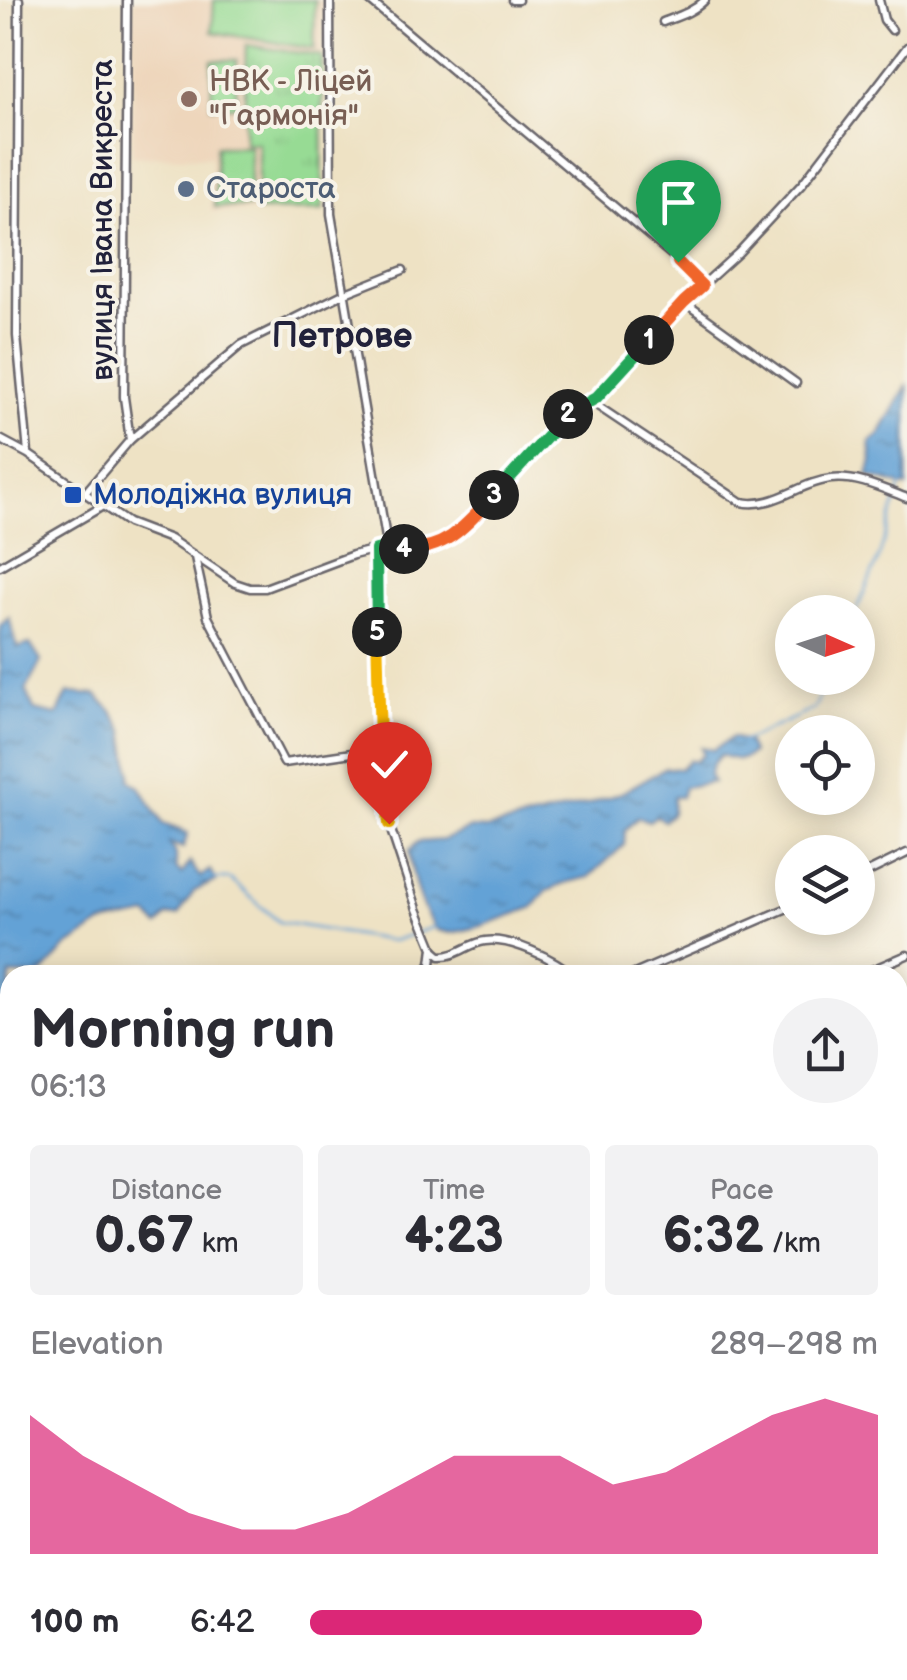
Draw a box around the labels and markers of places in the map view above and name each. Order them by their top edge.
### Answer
place label: НВК - Ліцей "Гармонія" [209,64,372,134]
marker: НВК - Ліцей "Гармонія" [178,88,200,110]
pin [636,160,721,263]
place label: Староста [206,171,336,207]
marker: Староста [175,178,197,200]
pin: 1 [624,315,674,365]
pin: 2 [543,389,593,439]
pin: 3 [469,470,519,520]
place label: Молодіжна вулиця [93,477,352,513]
marker: Молодіжна вулиця [62,484,84,506]
pin: 4 [379,524,429,574]
pin: 5 [352,607,402,657]
pin [347,722,432,825]

